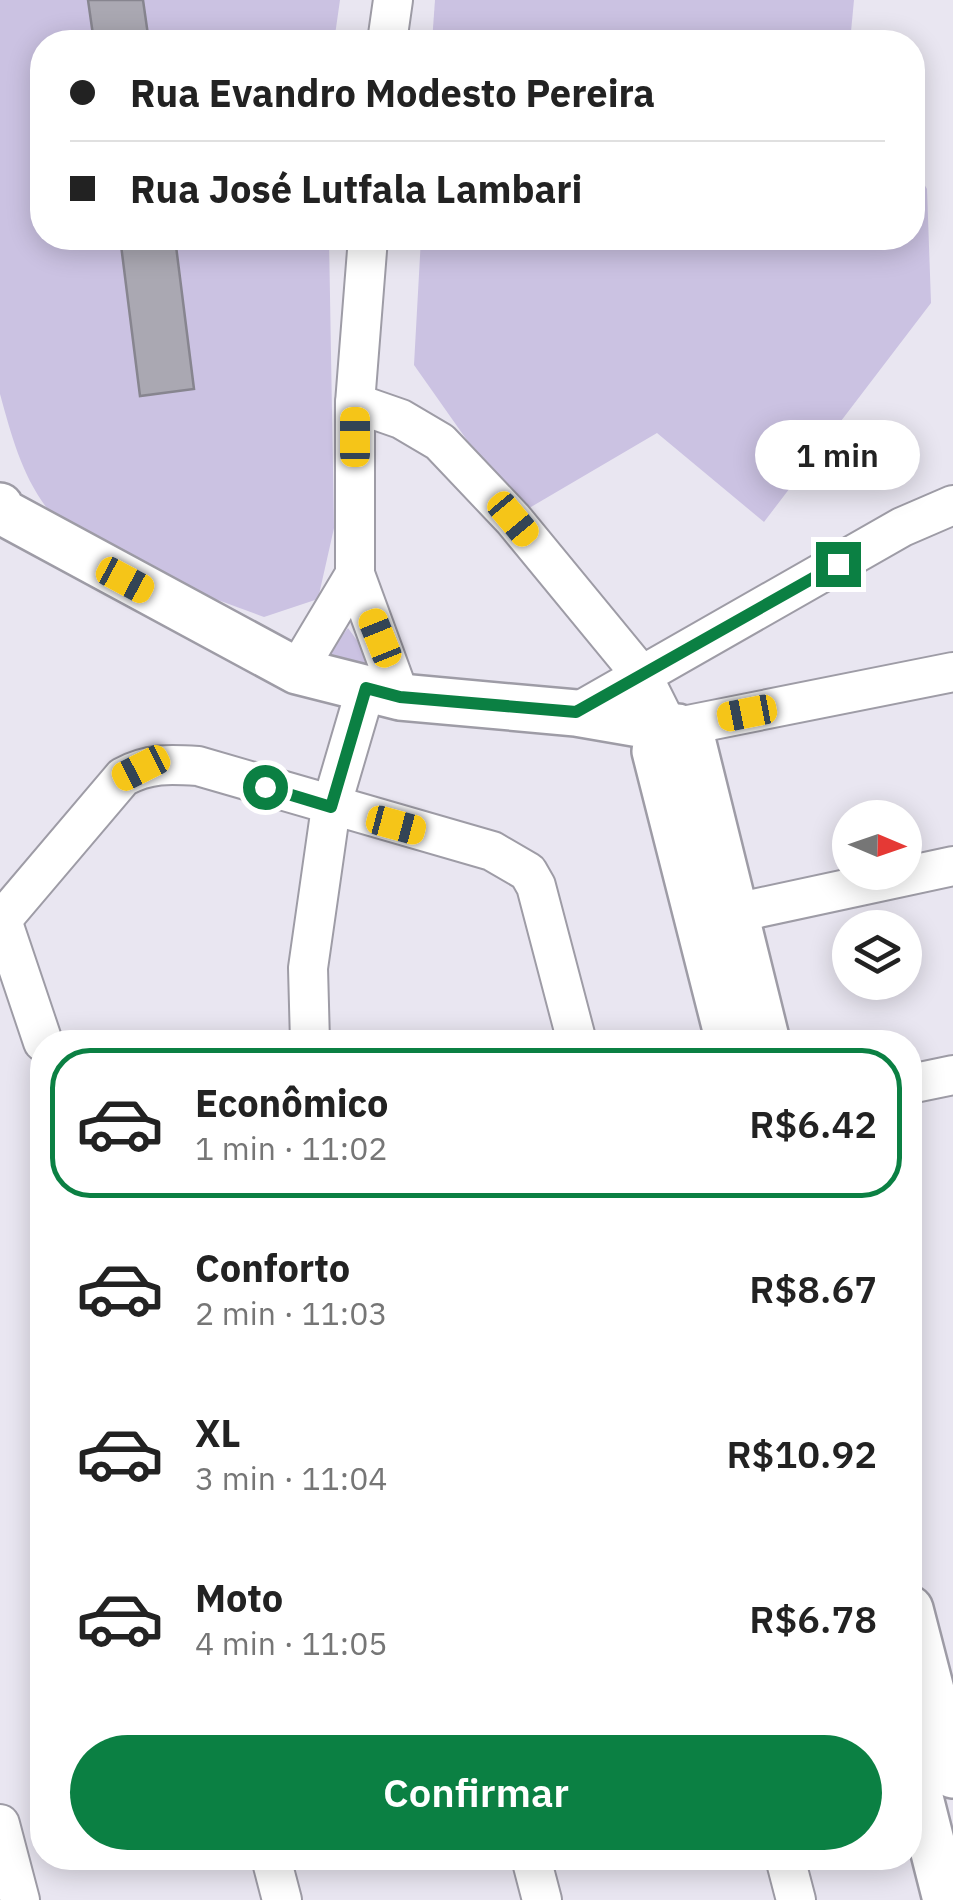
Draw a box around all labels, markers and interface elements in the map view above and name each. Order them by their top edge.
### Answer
text: Rua Evandro Modesto Pereira [130,68,655,117]
text: Rua José Lutfala Lambari [130,164,582,213]
car [340,407,370,467]
callout: 1 min [756,419,920,489]
text: 1 min [796,434,879,476]
car [482,486,544,552]
route end [816,542,861,587]
car [91,553,159,607]
car [355,605,405,671]
car [715,693,779,733]
car [107,741,175,795]
route start [243,765,288,810]
north arrow [832,800,922,890]
map controls [832,800,922,1000]
car [363,803,429,847]
button: layers [832,910,922,1000]
icon: car [75,1078,165,1168]
text: Econômico [195,1078,388,1127]
text: R$6.42 [749,1099,877,1148]
text: 1 min · 11:02 [195,1127,388,1169]
icon: car [75,1243,165,1333]
text: Conforto [195,1243,350,1292]
text: R$8.67 [749,1264,877,1313]
text: 2 min · 11:03 [195,1292,388,1334]
icon: car [75,1408,165,1498]
text: XL [195,1408,241,1457]
text: R$10.92 [726,1429,877,1478]
text: 3 min · 11:04 [195,1457,388,1499]
icon: car [75,1573,165,1663]
text: Moto [195,1573,283,1622]
text: R$6.78 [749,1594,877,1643]
text: 4 min · 11:05 [195,1622,388,1664]
button: Confirmar [70,1735,882,1850]

